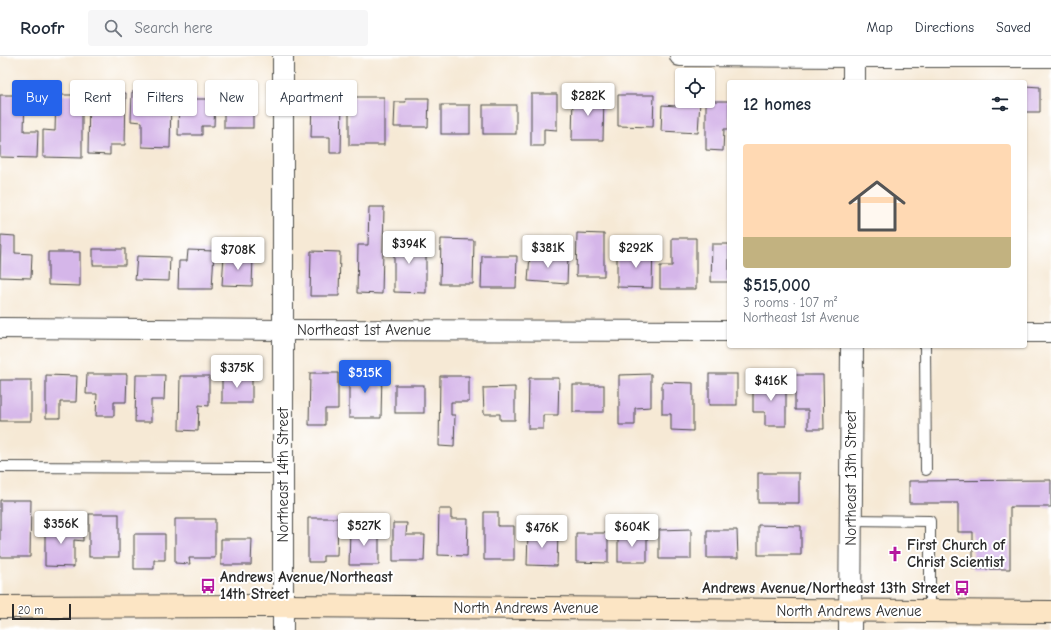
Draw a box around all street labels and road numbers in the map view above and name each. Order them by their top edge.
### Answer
street label: Northeast 1st Avenue [297,321,432,339]
street label: Northeast 14th Street [274,407,292,542]
street label: Northeast 13th Street [842,410,860,546]
street label: North Andrews Avenue [453,599,599,617]
street label: North Andrews Avenue [776,602,922,620]

